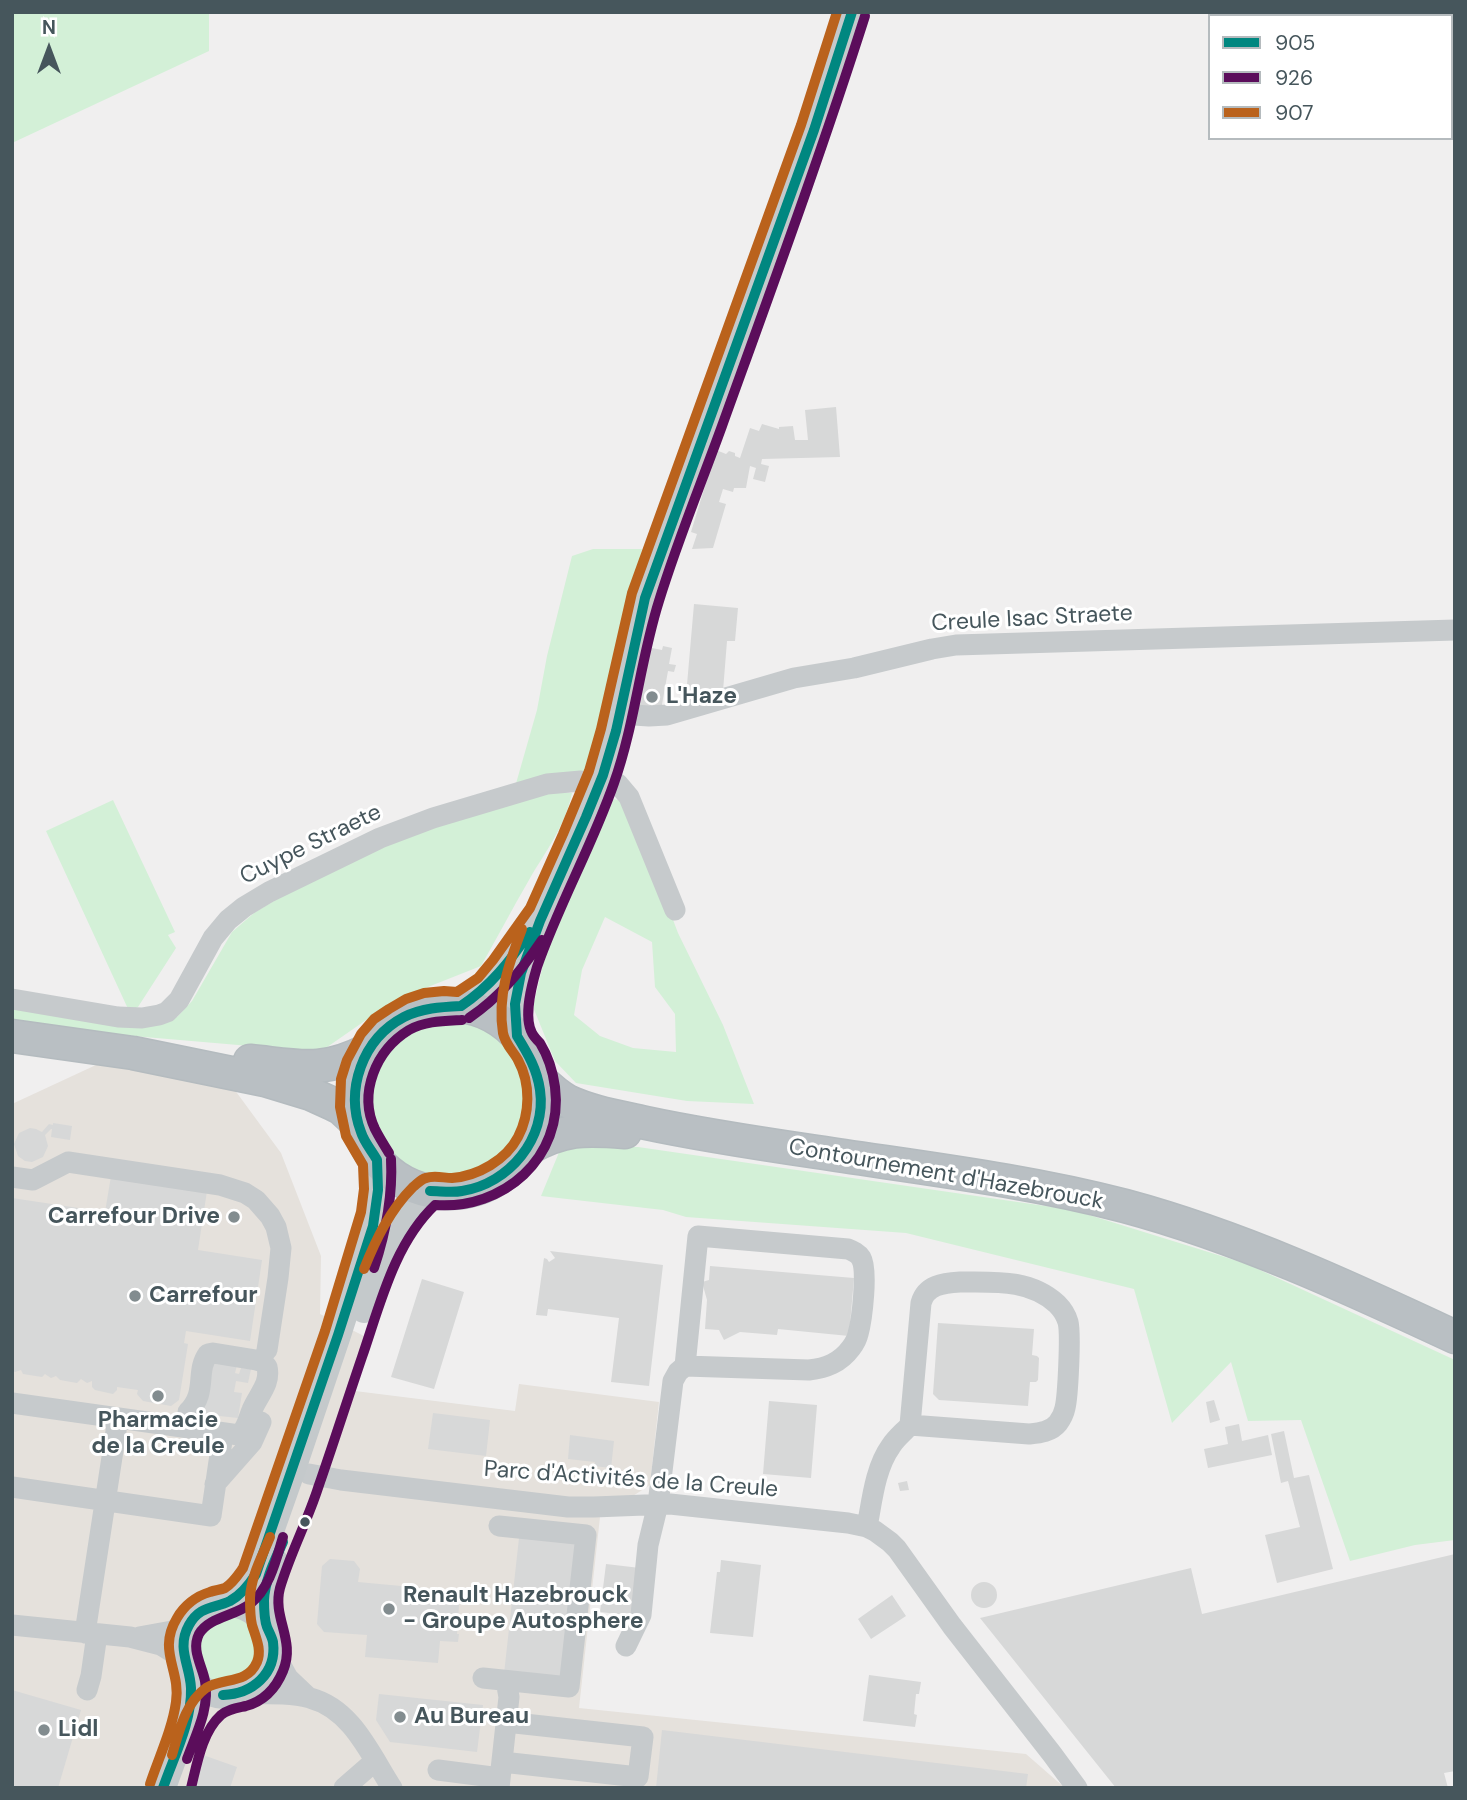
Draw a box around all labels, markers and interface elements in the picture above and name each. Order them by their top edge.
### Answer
north arrow [14,14,84,84]
legend [1208,14,1453,140]
text: N [42,15,56,40]
text: 905 [1275,29,1315,57]
text: 926 [1275,64,1313,92]
text: 907 [1275,99,1313,127]
street label: Creule Isac Straete [931,600,1133,638]
place label: L'Haze [666,683,737,711]
marker: L'Haze [644,689,660,705]
street label: Cuype Straete [236,799,386,891]
street label: Contournement d'Hazebrouck [786,1134,1106,1216]
place label: Carrefour Drive [48,1203,220,1231]
marker: Carrefour Drive [226,1209,242,1225]
place label: Carrefour [149,1282,258,1310]
marker: Carrefour [127,1288,143,1304]
marker: Pharmacie de la Creule [150,1388,166,1404]
place label: Pharmacie de la Creule [91,1407,225,1461]
street label: Parc d'Activités de la Creule [483,1456,779,1504]
unlabelled marker [298,1515,312,1529]
place label: Renault Hazebrouck - Groupe Autosphere [403,1582,644,1636]
marker: Renault Hazebrouck - Groupe Autosphere [381,1601,397,1617]
place label: Au Bureau [414,1703,529,1731]
marker: Au Bureau [392,1709,408,1725]
place label: Lidl [58,1716,98,1744]
marker: Lidl [36,1722,52,1738]

